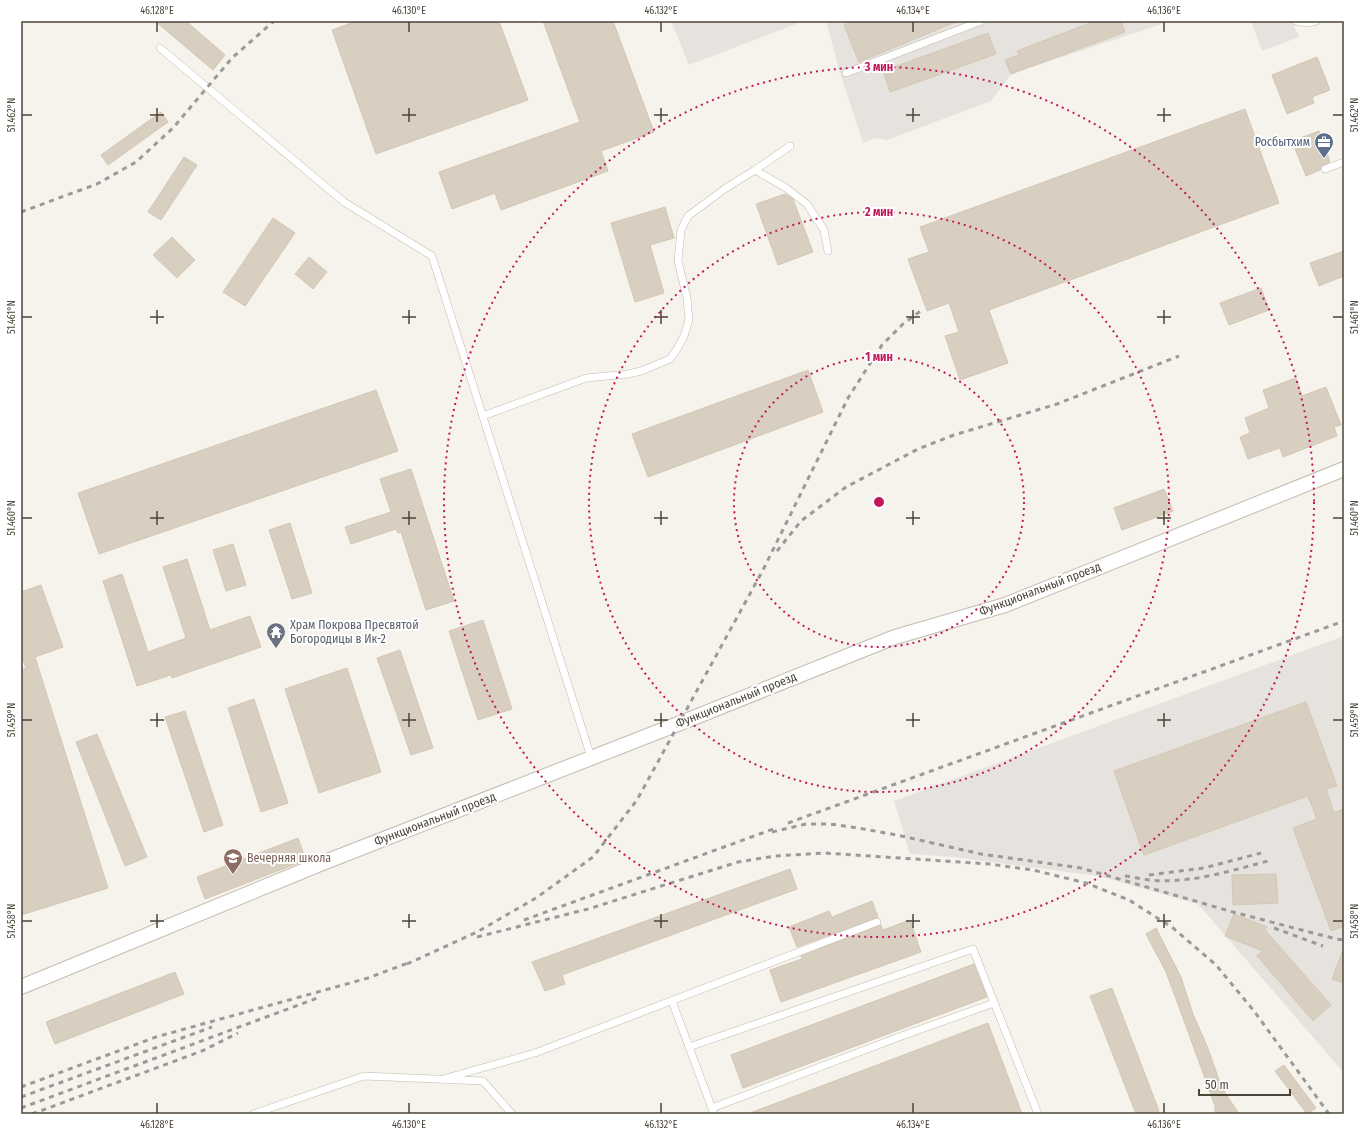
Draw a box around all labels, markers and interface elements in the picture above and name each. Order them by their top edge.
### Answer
text: 46.128°E [140,5,174,17]
text: 46.130°E [392,5,426,17]
text: 46.132°E [644,5,678,17]
text: 46.134°E [896,5,930,17]
text: 46.136°E [1147,5,1181,17]
text: 3 мин [864,60,893,74]
text: 51.462°N [6,98,18,132]
text: 51.462°N [1349,98,1361,132]
office icon: Росбытхим [1313,131,1335,159]
place label: Росбытхим [1255,135,1310,149]
text: 2 мин [864,205,893,219]
text: 51.461°N [6,300,18,334]
text: 51.461°N [1349,300,1361,334]
text: 1 мин [865,350,893,364]
centre of rings [872,495,886,509]
text: 51.460°N [6,500,18,536]
text: 51.460°N [1349,500,1361,536]
street label: Функциональный проезд [977,559,1103,619]
place label: Храм Покрова Пресвятой Богородицы в Ик-2 [290,618,419,646]
temple icon: Храм Покрова Пресвятой Богородицы в Ик-2 [265,621,287,649]
street label: Функциональный проезд [674,669,798,731]
text: 51.459°N [6,703,18,737]
text: 51.459°N [1349,703,1361,737]
street label: Функциональный проезд [372,789,498,849]
school or university icon: Вечерняя школа [222,847,244,875]
place label: Вечерняя школа [247,851,331,865]
text: 51.458°N [6,904,18,938]
text: 51.458°N [1349,904,1361,938]
scale bar [1199,1071,1290,1097]
text: 50 m [1205,1078,1229,1092]
text: 46.128°E [140,1119,174,1131]
text: 46.130°E [392,1119,426,1131]
text: 46.132°E [644,1119,678,1131]
text: 46.134°E [896,1119,930,1131]
text: 46.136°E [1147,1119,1181,1131]

